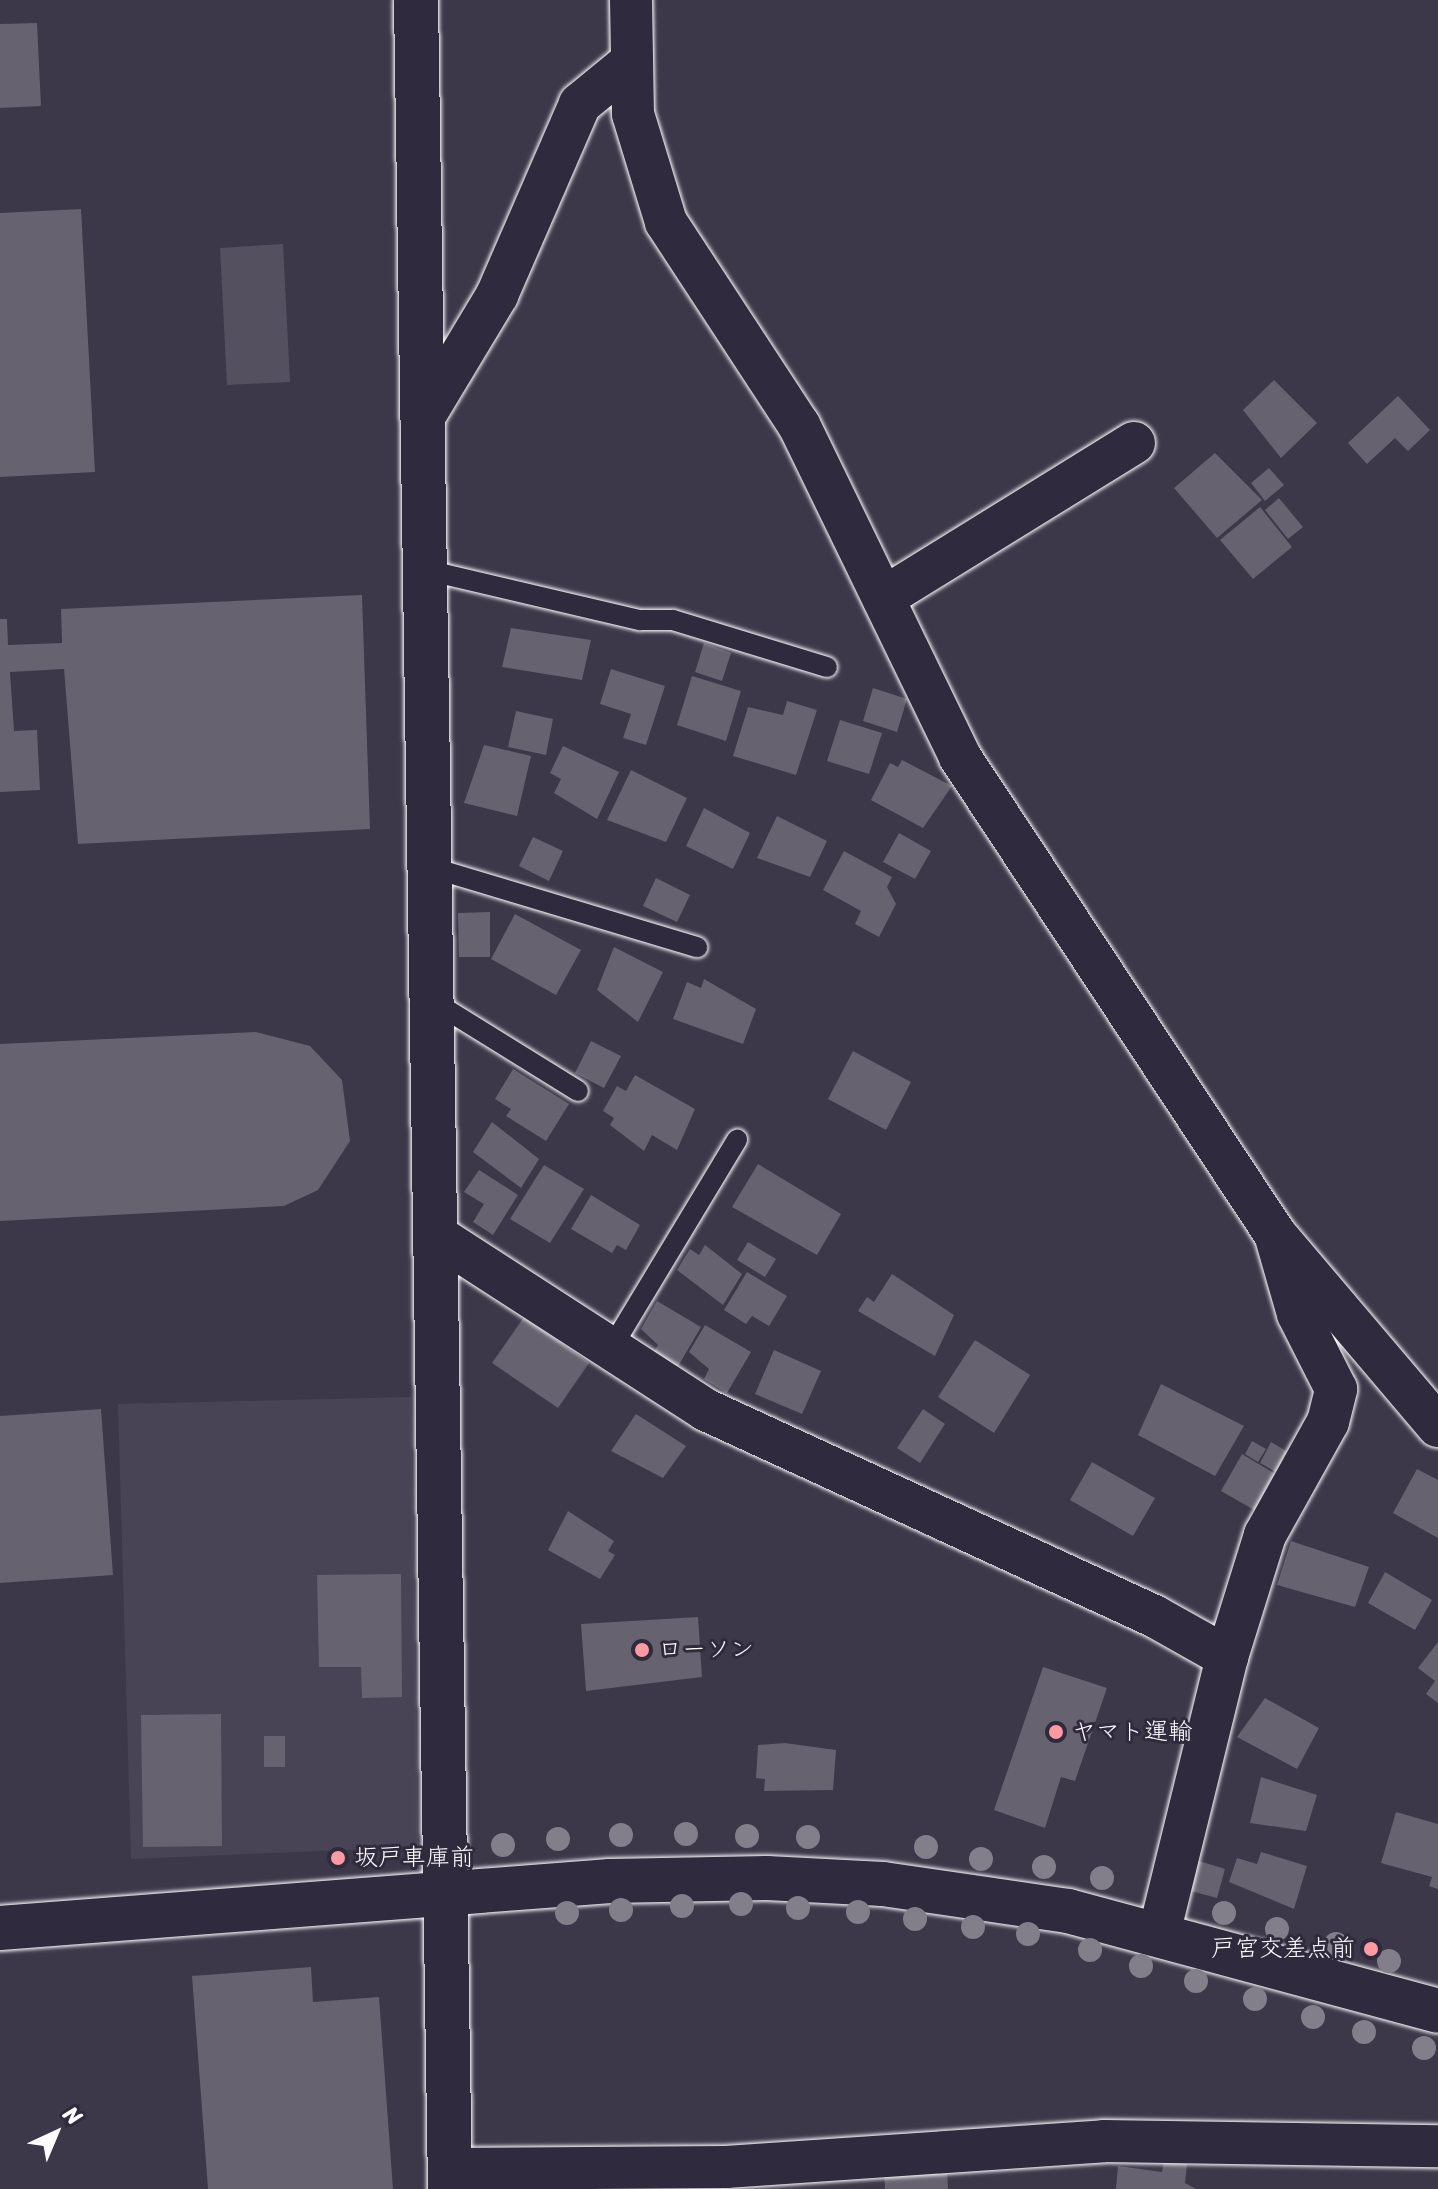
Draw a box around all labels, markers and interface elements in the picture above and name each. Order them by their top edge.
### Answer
place label: ローソン [658,1636,754,1664]
marker: ローソン [633,1641,651,1659]
place label: ヤマト運輸 [1072,1718,1192,1746]
marker: ヤマト運輸 [1047,1723,1065,1741]
place label: 坂戸車庫前 [354,1844,474,1872]
marker: 坂戸車庫前 [329,1849,347,1867]
place label: 戸宮交差点前 [1211,1935,1355,1963]
marker: 戸宮交差点前 [1362,1940,1380,1958]
north arrow [16,2093,96,2173]
text: N [54,2096,92,2135]

